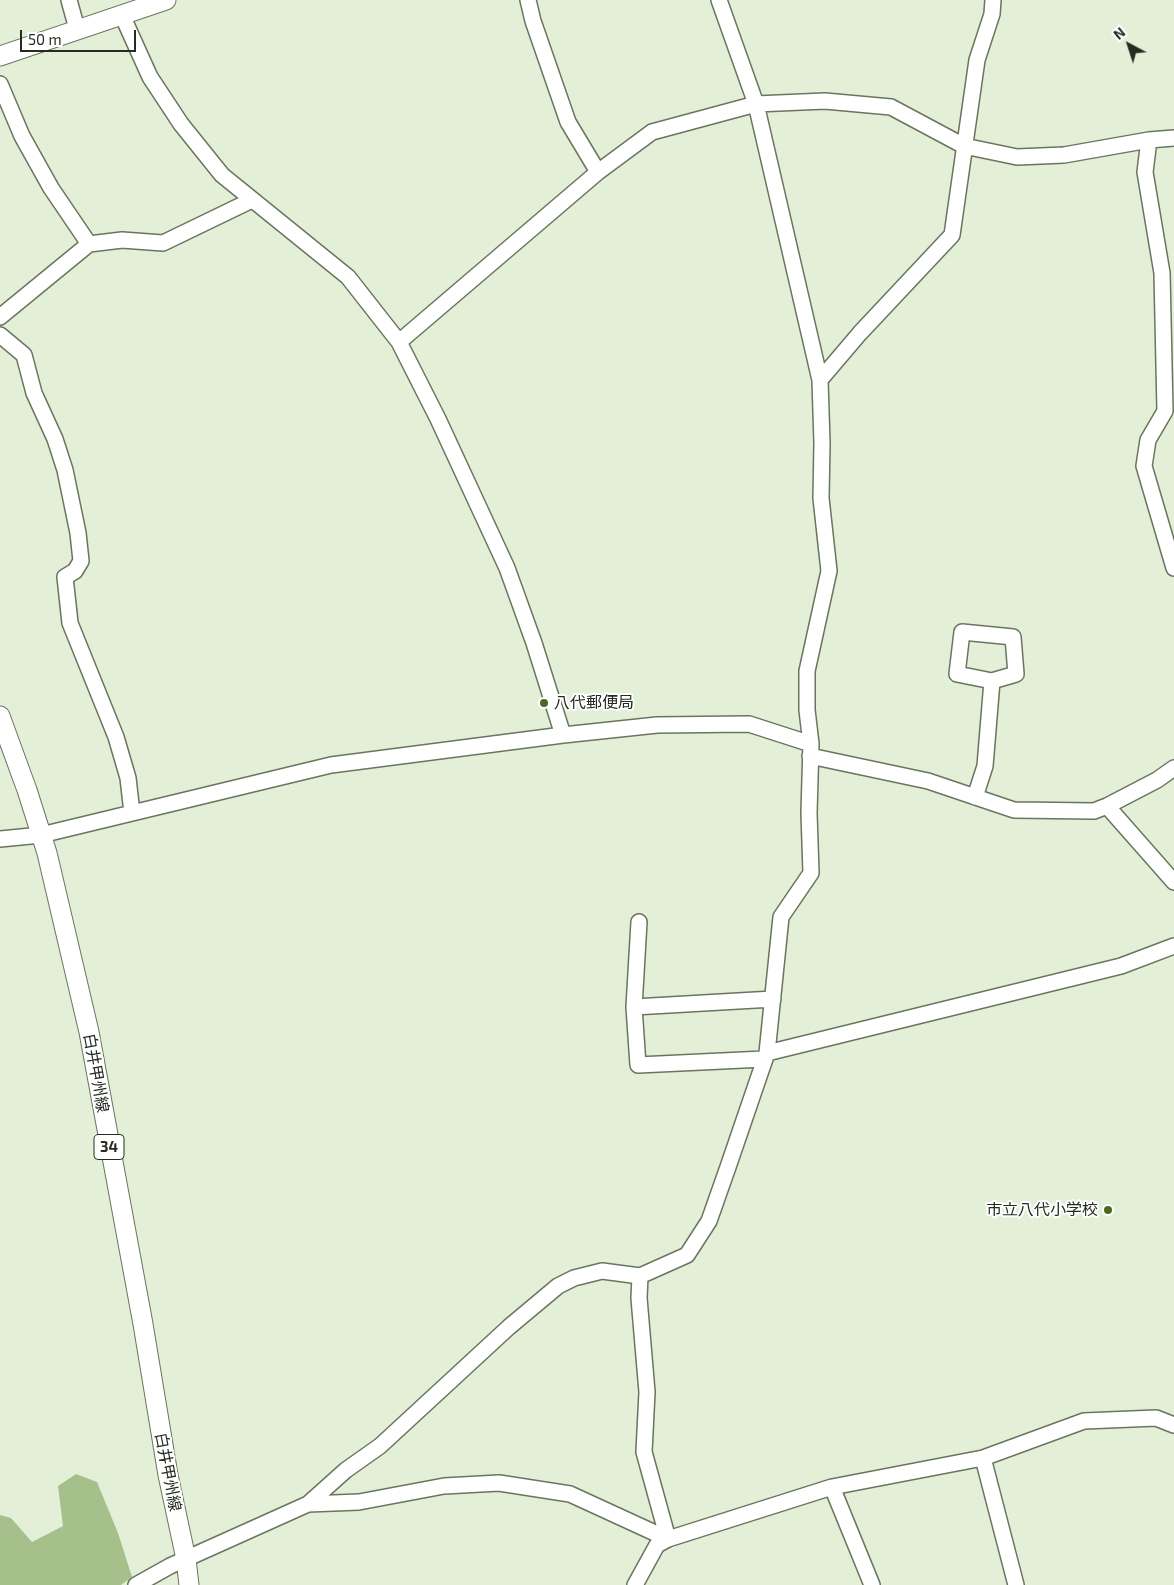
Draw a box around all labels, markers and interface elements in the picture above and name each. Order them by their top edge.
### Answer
scale bar [22,20,139,52]
north arrow [1104,20,1154,70]
text: N [1110,23,1128,43]
text: 50 m [28,30,62,48]
place label: 八代郵便局 [554,693,634,713]
marker: 八代郵便局 [538,697,550,709]
street label: 白井甲州線 [80,1032,112,1114]
road number: 34 [94,1134,124,1160]
place label: 市立八代小学校 [986,1200,1098,1220]
marker: 市立八代小学校 [1102,1204,1114,1216]
street label: 白井甲州線 [151,1431,185,1513]

